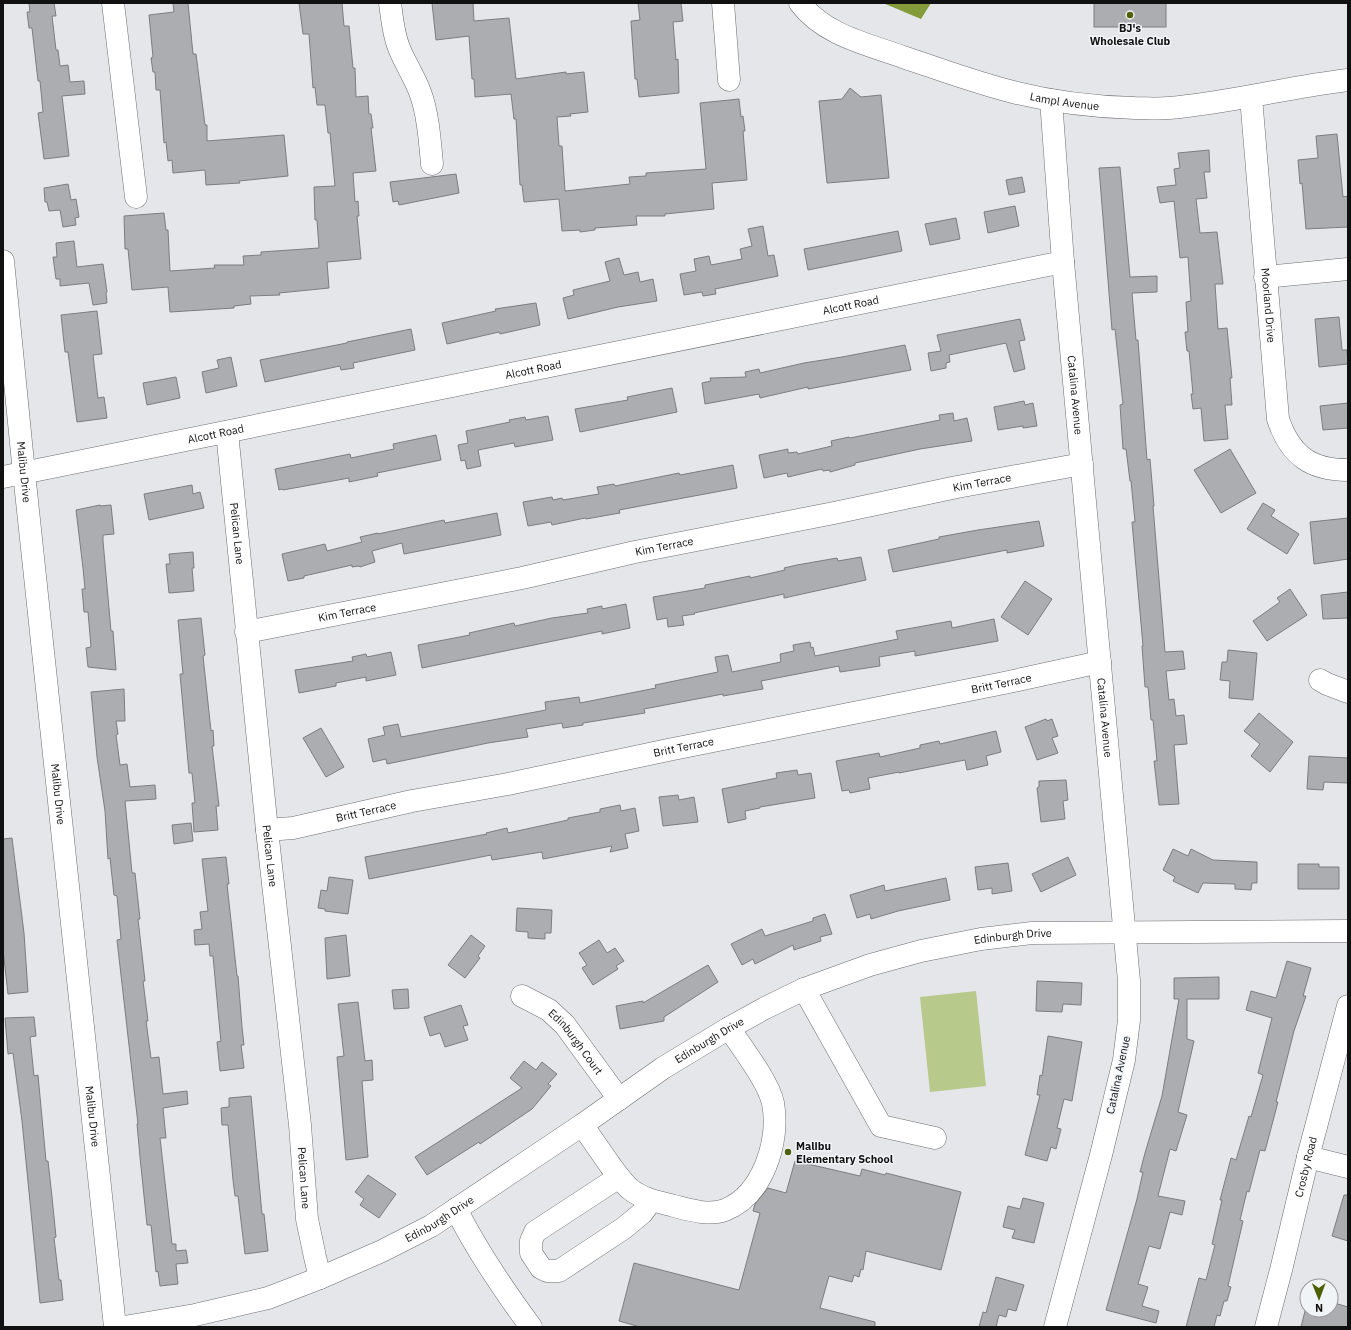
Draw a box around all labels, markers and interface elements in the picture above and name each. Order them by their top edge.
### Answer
marker: BJ's Wholesale Club [1125,10,1135,20]
place label: BJ's Wholesale Club [1090,21,1171,48]
street label: Lampl Avenue [1029,89,1100,113]
street label: Moorland Drive [1258,267,1279,343]
street label: Alcott Road [821,293,880,318]
street label: Catalina Avenue [1065,355,1086,435]
street label: Alcott Road [504,357,563,382]
street label: Alcott Road [186,421,245,446]
street label: Malibu Drive [14,441,34,503]
street label: Kim Terrace [951,470,1012,495]
street label: Pelican Lane [227,502,247,565]
street label: Kim Terrace [634,534,695,559]
street label: Kim Terrace [317,600,377,625]
street label: Britt Terrace [970,670,1033,696]
street label: Catalina Avenue [1094,677,1115,758]
street label: Britt Terrace [652,734,715,760]
street label: Malibu Drive [48,763,68,825]
street label: Britt Terrace [335,798,398,825]
street label: Pelican Lane [260,824,280,888]
street label: Edinburgh Drive [973,926,1052,947]
street label: Edinburgh Court [545,1006,606,1077]
street label: Edinburgh Drive [672,1014,746,1066]
street label: Catalina Avenue [1103,1035,1133,1115]
street label: Malibu Drive [82,1085,103,1148]
street label: Crosby Road [1292,1135,1320,1199]
place label: Malibu Elementary School [796,1139,894,1166]
street label: Pelican Lane [295,1146,313,1210]
marker: Malibu Elementary School [783,1147,793,1157]
street label: Edinburgh Drive [402,1192,476,1245]
north arrow [1299,1278,1339,1318]
text: N [1315,1301,1323,1315]

